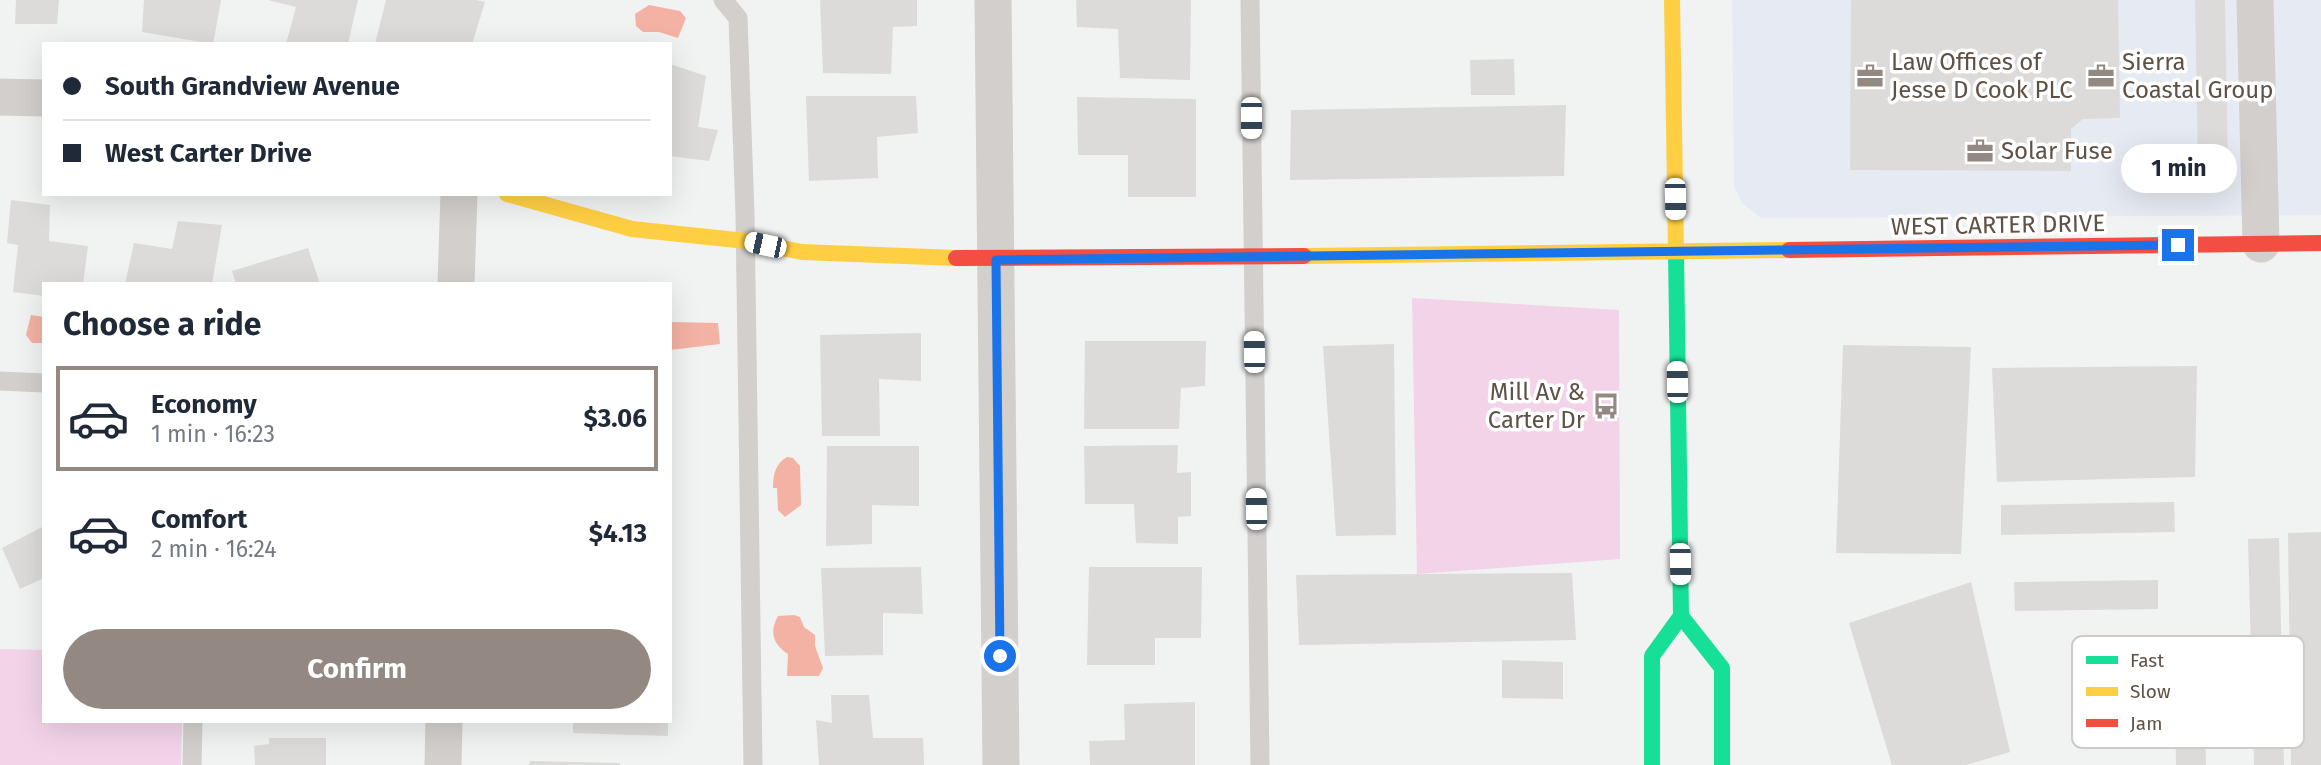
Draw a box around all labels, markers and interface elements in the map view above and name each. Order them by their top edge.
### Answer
place label: Law Offices of Jesse D Cook PLC [1891,48,2073,104]
place label: Sierra Coastal Group [2122,48,2273,104]
office icon: Law Offices of Jesse D Cook PLC [1855,61,1885,91]
office icon: Sierra Coastal Group [2086,61,2116,91]
text: South Grandview Avenue [105,71,400,102]
car [1241,97,1262,139]
office icon: Solar Fuse [1965,136,1995,166]
place label: Solar Fuse [2001,137,2113,165]
text: West Carter Drive [105,138,312,169]
callout: 1 min [2120,144,2236,192]
text: 1 min [2151,154,2207,182]
car [1665,178,1686,220]
street label: WEST CARTER DRIVE [1891,209,2105,241]
route end [2162,229,2194,261]
car [743,230,788,260]
text: Choose a ride [63,305,261,343]
car [1244,331,1265,373]
car [1667,361,1688,403]
place label: Mill Av & Carter Dr [1488,378,1586,434]
icon: car [67,387,130,450]
text: Economy [151,389,257,420]
bus stop icon: Mill Av & Carter Dr [1591,391,1621,421]
text: $3.06 [583,403,647,434]
text: 1 min · 16:23 [151,420,275,448]
car [1246,488,1267,530]
icon: car [67,502,130,565]
text: Comfort [151,504,247,535]
text: $4.13 [589,518,647,549]
text: 2 min · 16:24 [151,535,277,563]
car [1670,543,1691,585]
button: Confirm [63,629,651,709]
legend [2072,636,2304,748]
route start [984,640,1016,672]
text: Fast [2130,649,2164,672]
text: Slow [2130,680,2171,703]
text: Jam [2130,712,2162,735]

